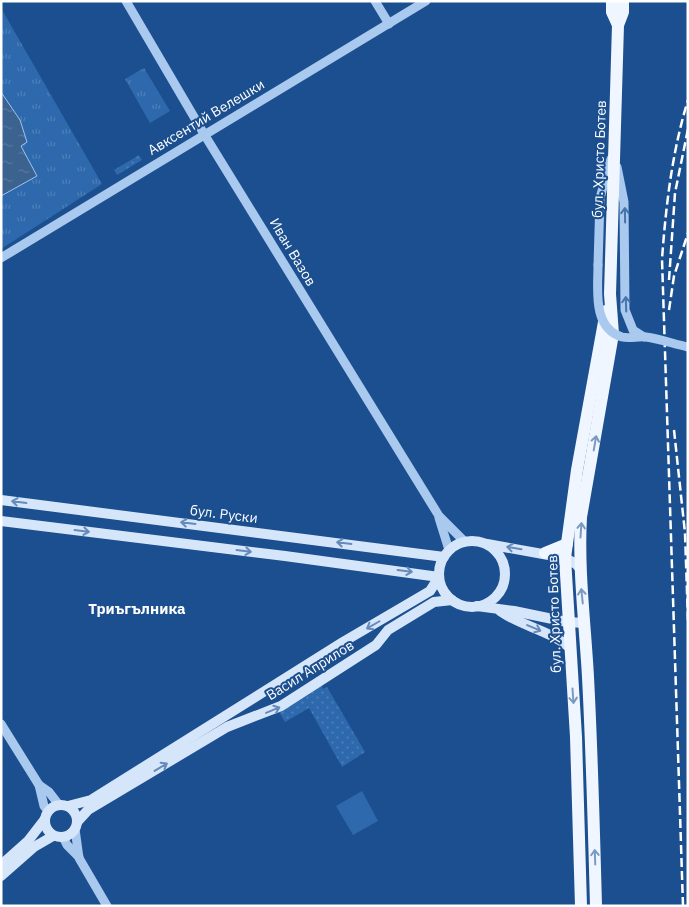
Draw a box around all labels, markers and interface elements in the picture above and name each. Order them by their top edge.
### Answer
street label: Авксентий Велешки [144,75,268,159]
street label: бул. Христо Ботев [588,100,610,218]
one-way arrow [620,207,629,223]
street label: Иван Вазов [266,215,320,289]
one-way arrow [621,297,630,313]
one-way arrow [590,435,600,451]
one-way arrow [11,497,27,507]
street label: бул. Руски [189,501,259,527]
one-way arrow [180,518,196,528]
one-way arrow [576,522,585,538]
one-way arrow [74,526,90,536]
one-way arrow [336,538,352,548]
one-way arrow [507,543,523,553]
one-way arrow [235,546,251,556]
street label: бул. Христо Ботев [543,555,565,673]
one-way arrow [396,566,412,576]
one-way arrow [577,588,587,604]
district label: Триъгълника [88,599,186,618]
one-way arrow [365,620,380,630]
one-way arrow [526,624,541,633]
street label: Васил Априлов [263,636,357,704]
one-way arrow [568,687,578,703]
one-way arrow [265,704,280,714]
one-way arrow [154,761,168,771]
one-way arrow [590,849,600,866]

